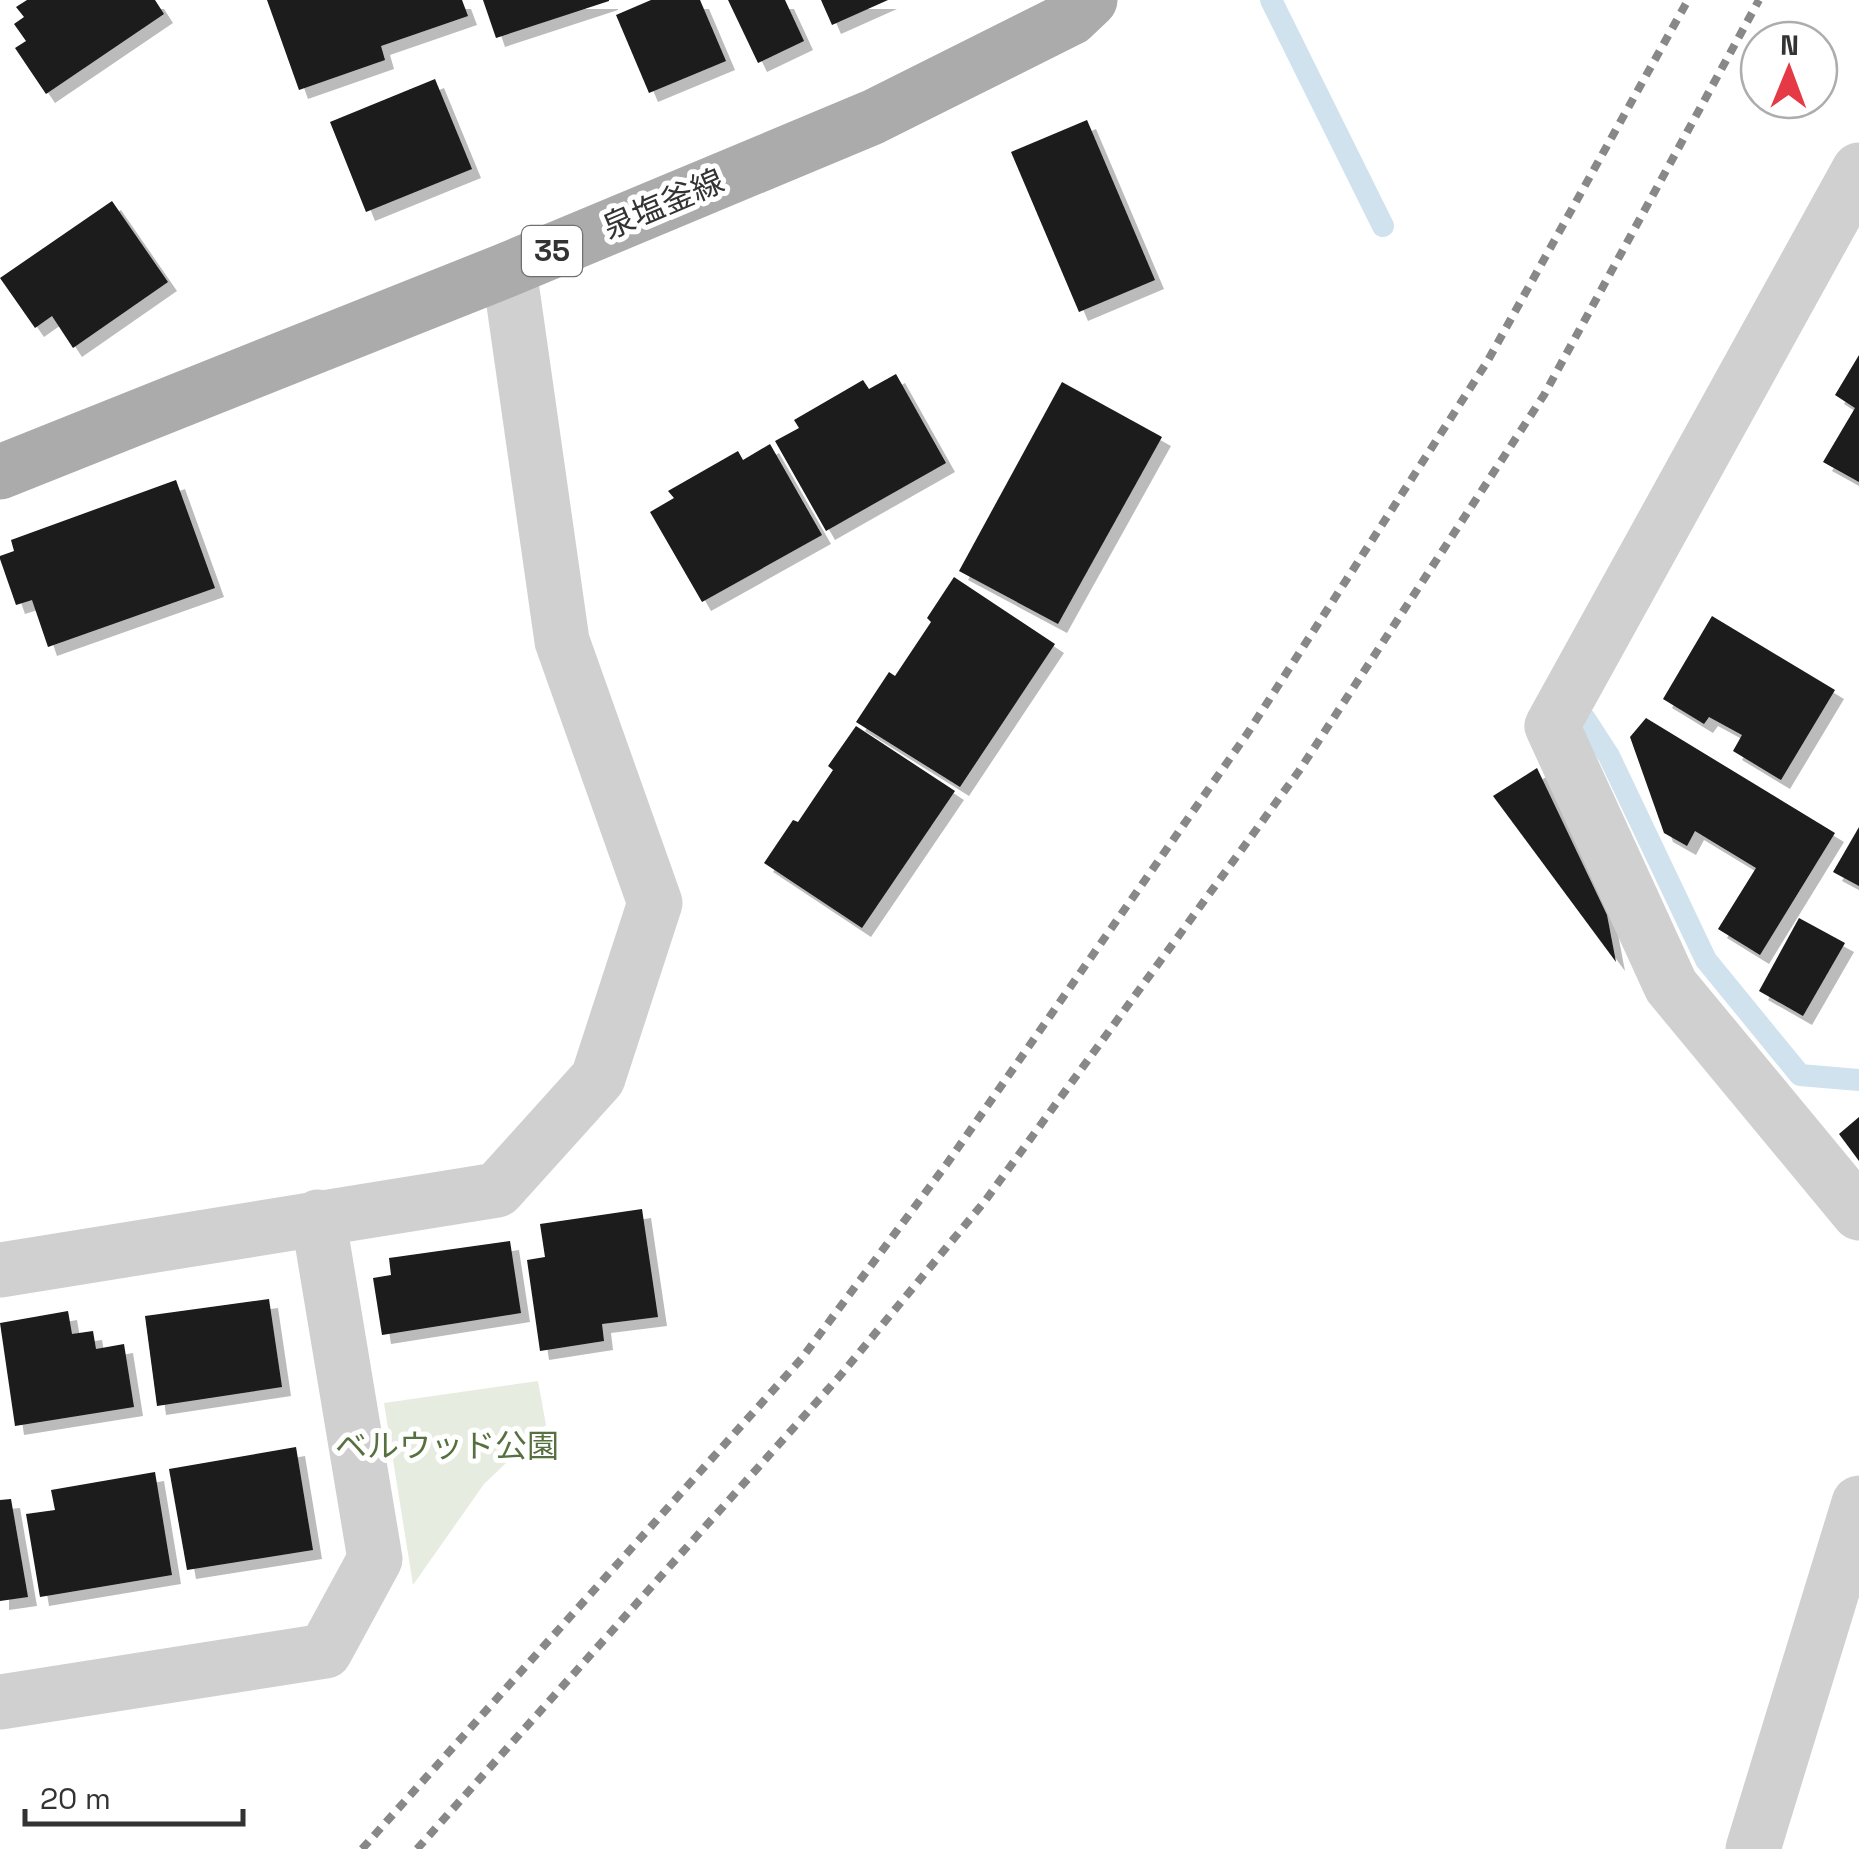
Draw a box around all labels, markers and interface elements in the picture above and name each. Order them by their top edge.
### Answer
north arrow [1739,20,1839,120]
text: N [1780,27,1799,63]
street label: 泉塩釜線 [596,161,730,247]
road number: 35 [522,226,582,276]
park label: ベルウッド公園 [335,1426,559,1466]
scale bar [25,1764,242,1826]
text: 20 m [40,1779,111,1818]

